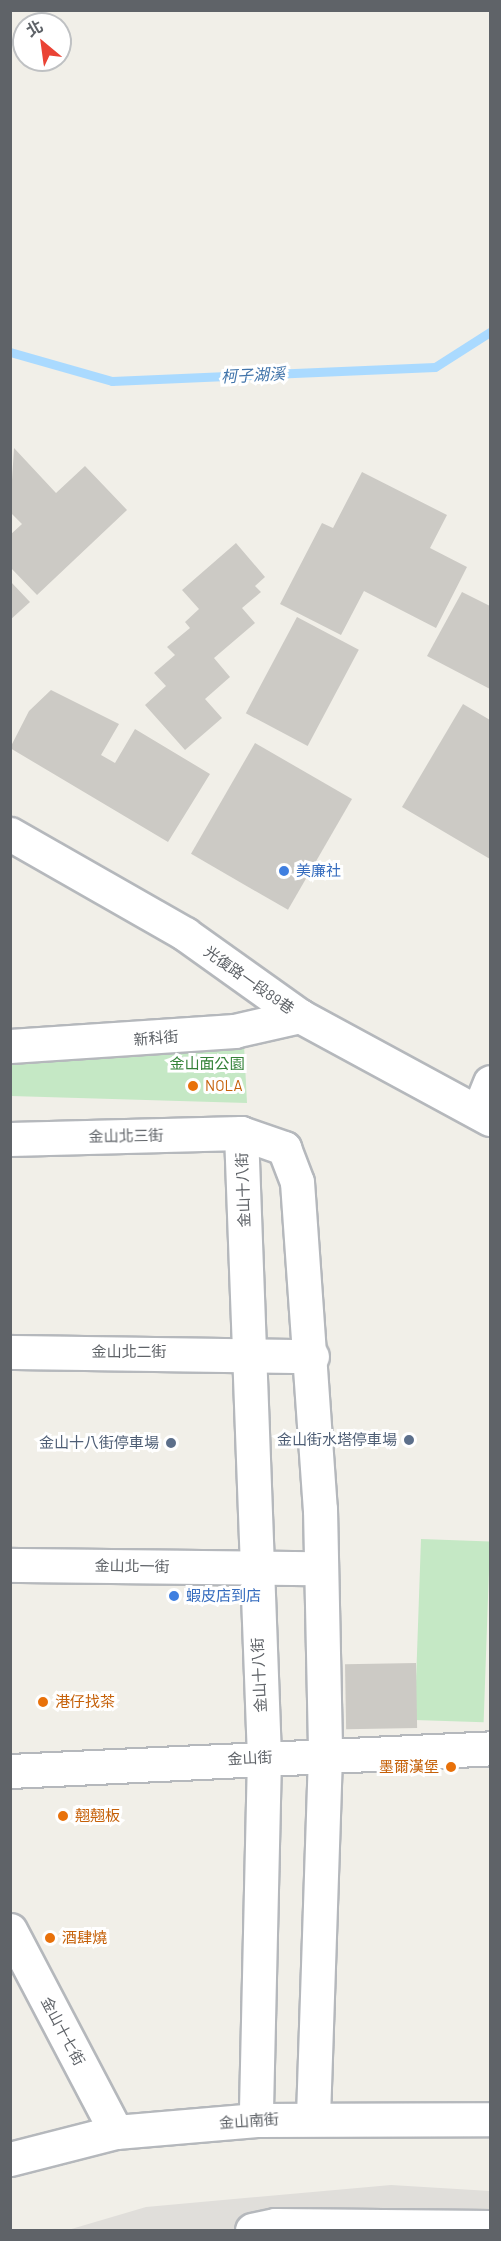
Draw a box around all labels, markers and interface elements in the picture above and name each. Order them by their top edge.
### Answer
north arrow [12,12,72,72]
text: 北 [22,15,46,40]
water label: 柯子湖溪 [221,364,285,386]
place label: 美廉社 [296,862,341,880]
marker: 美廉社 [277,864,291,878]
street label: 光復路一段89巷 [201,942,297,1018]
street label: 新科街 [133,1027,179,1049]
park label: 金山面公園 [170,1055,244,1073]
place label: NOLA [205,1077,243,1095]
marker: NOLA [186,1079,200,1093]
street label: 金山北三街 [88,1126,164,1146]
street label: 金山十八街 [233,1152,253,1228]
street label: 金山北二街 [92,1343,166,1361]
place label: 金山街水塔停車場 [277,1431,397,1449]
marker: 金山街水塔停車場 [402,1433,416,1447]
place label: 金山十八街停車場 [39,1434,159,1452]
marker: 金山十八街停車場 [164,1436,178,1450]
street label: 金山北一街 [94,1556,170,1576]
place label: 蝦皮店到店 [186,1587,261,1605]
marker: 蝦皮店到店 [167,1589,181,1603]
street label: 金山十八街 [248,1637,270,1713]
place label: 港仔找茶 [55,1693,115,1711]
marker: 港仔找茶 [36,1695,50,1709]
street label: 金山街 [227,1748,273,1768]
place label: 墨爾漢堡 [379,1758,439,1776]
marker: 墨爾漢堡 [444,1760,458,1774]
place label: 翹翹板 [75,1807,120,1825]
marker: 翹翹板 [56,1809,70,1823]
place label: 酒肆燒 [62,1929,107,1947]
marker: 酒肆燒 [43,1931,57,1945]
street label: 金山十七街 [37,1994,89,2068]
street label: 金山南街 [218,2110,280,2132]

